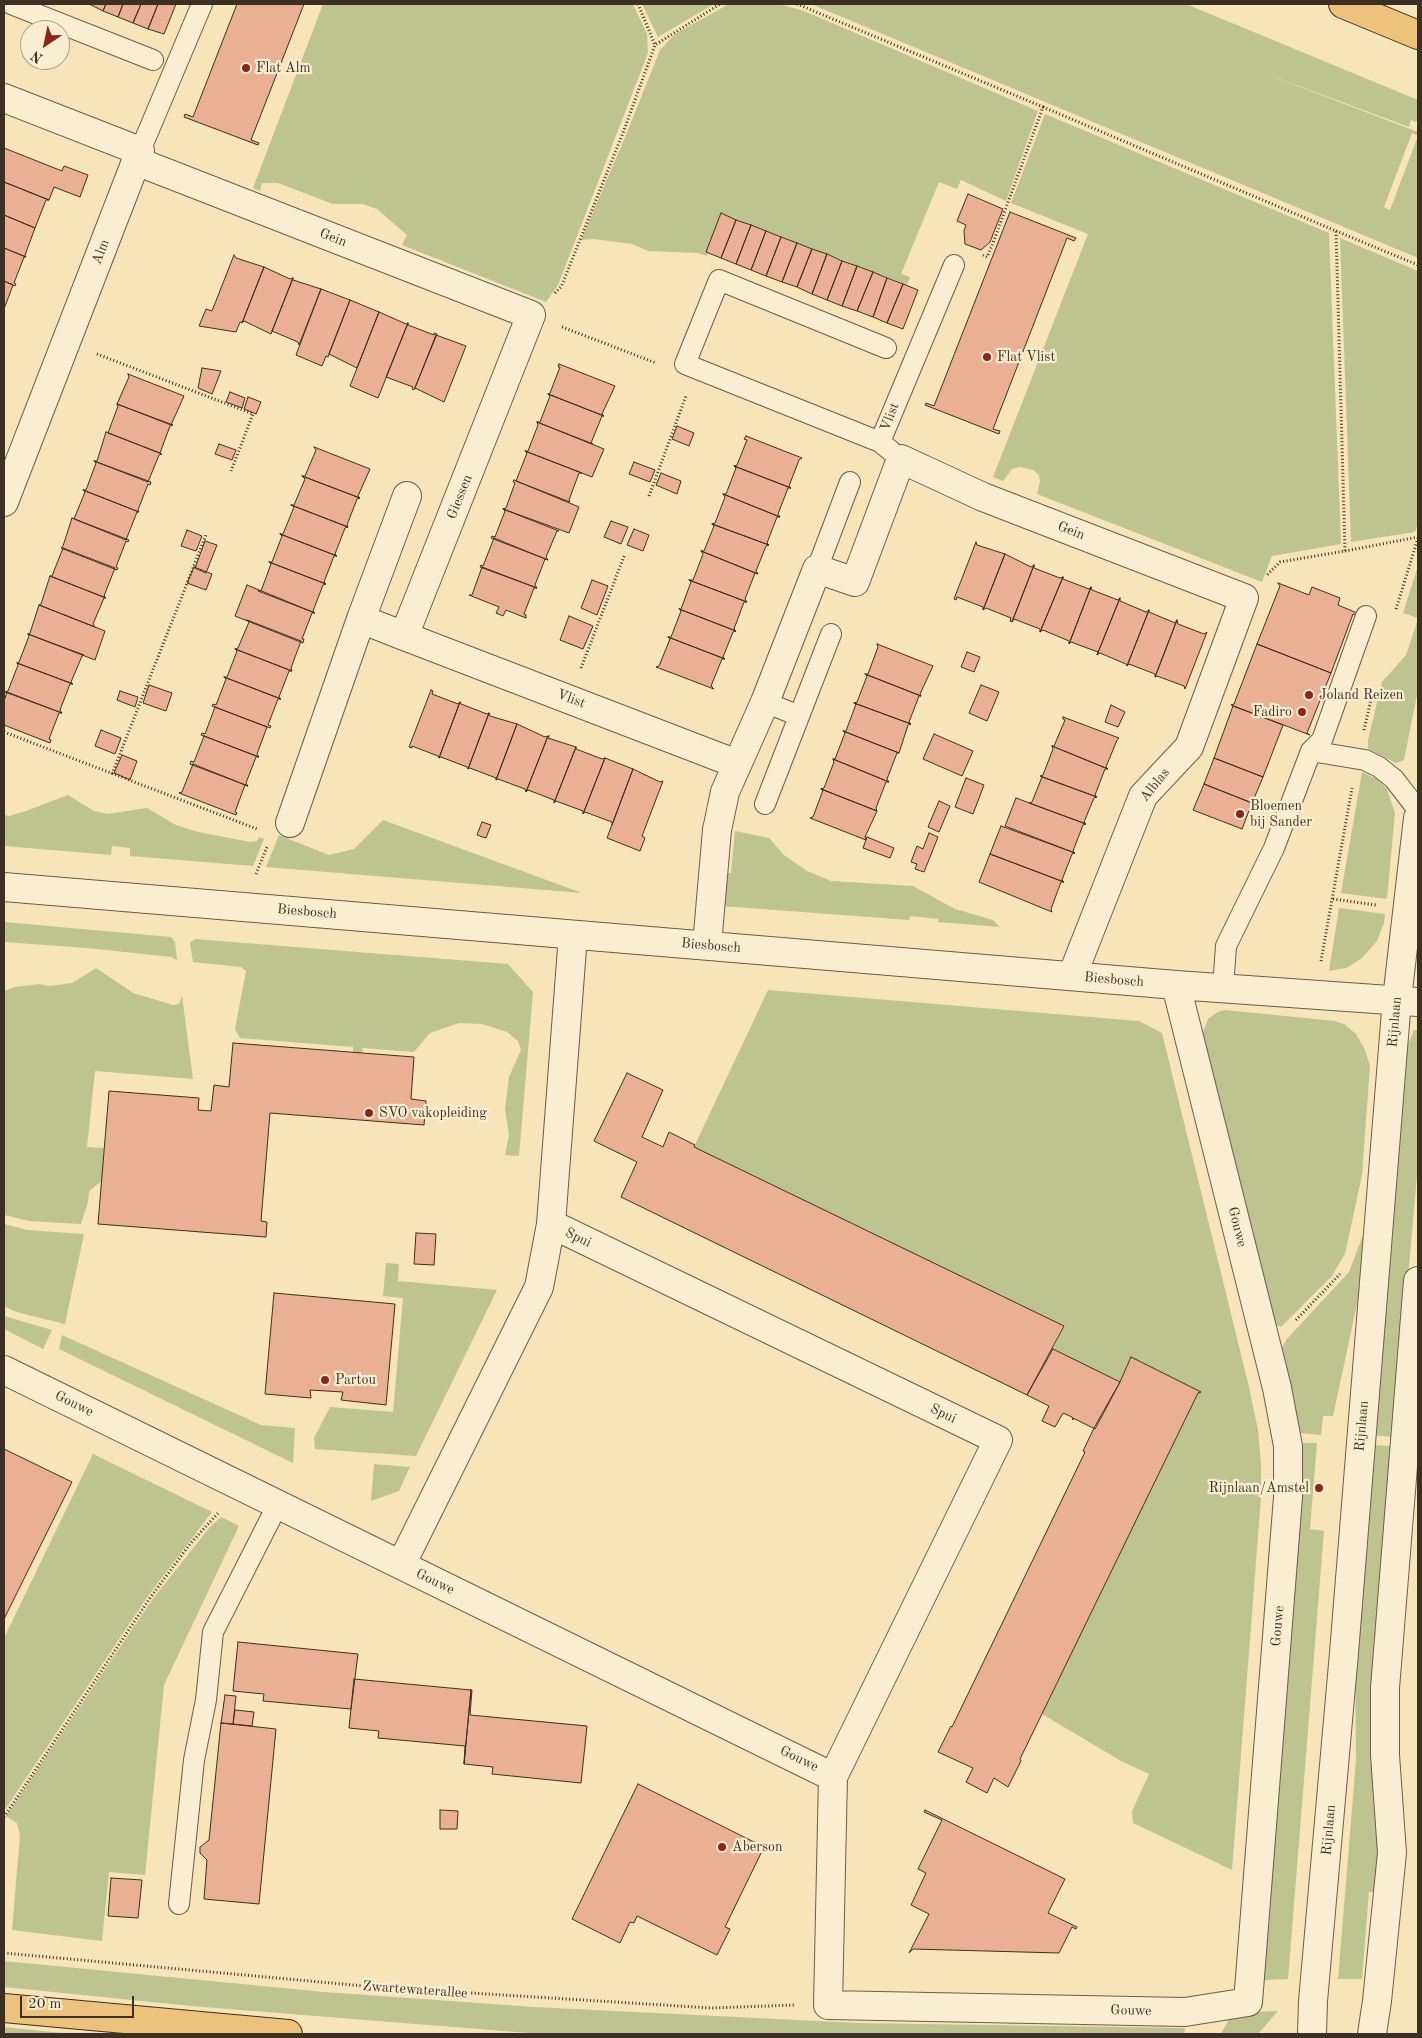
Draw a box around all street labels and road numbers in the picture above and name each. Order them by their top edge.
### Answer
street label: Gein [317,225,349,251]
street label: Alm [89,237,113,267]
street label: Vlist [877,400,903,434]
street label: Giessen [444,472,476,522]
street label: Gein [1055,518,1087,544]
street label: Vlist [554,686,588,712]
street label: Alblas [1136,765,1174,805]
street label: Biesbosch [276,901,338,923]
street label: Biesbosch [680,935,742,957]
street label: Biesbosch [1083,969,1145,991]
street label: Rijnlaan [1384,996,1406,1048]
street label: Gouwe [1224,1205,1250,1249]
street label: Spui [562,1224,594,1252]
street label: Gouwe [52,1387,96,1421]
street label: Spui [927,1400,959,1428]
street label: Rijnlaan [1351,1400,1373,1452]
street label: Gouwe [413,1565,457,1599]
street label: Gouwe [1268,1605,1288,1647]
street label: Gouwe [777,1742,821,1776]
street label: Rijnlaan [1318,1804,1340,1856]
street label: Zwartewaterallee [362,1978,468,2002]
street label: Gouwe [1110,2002,1152,2020]

